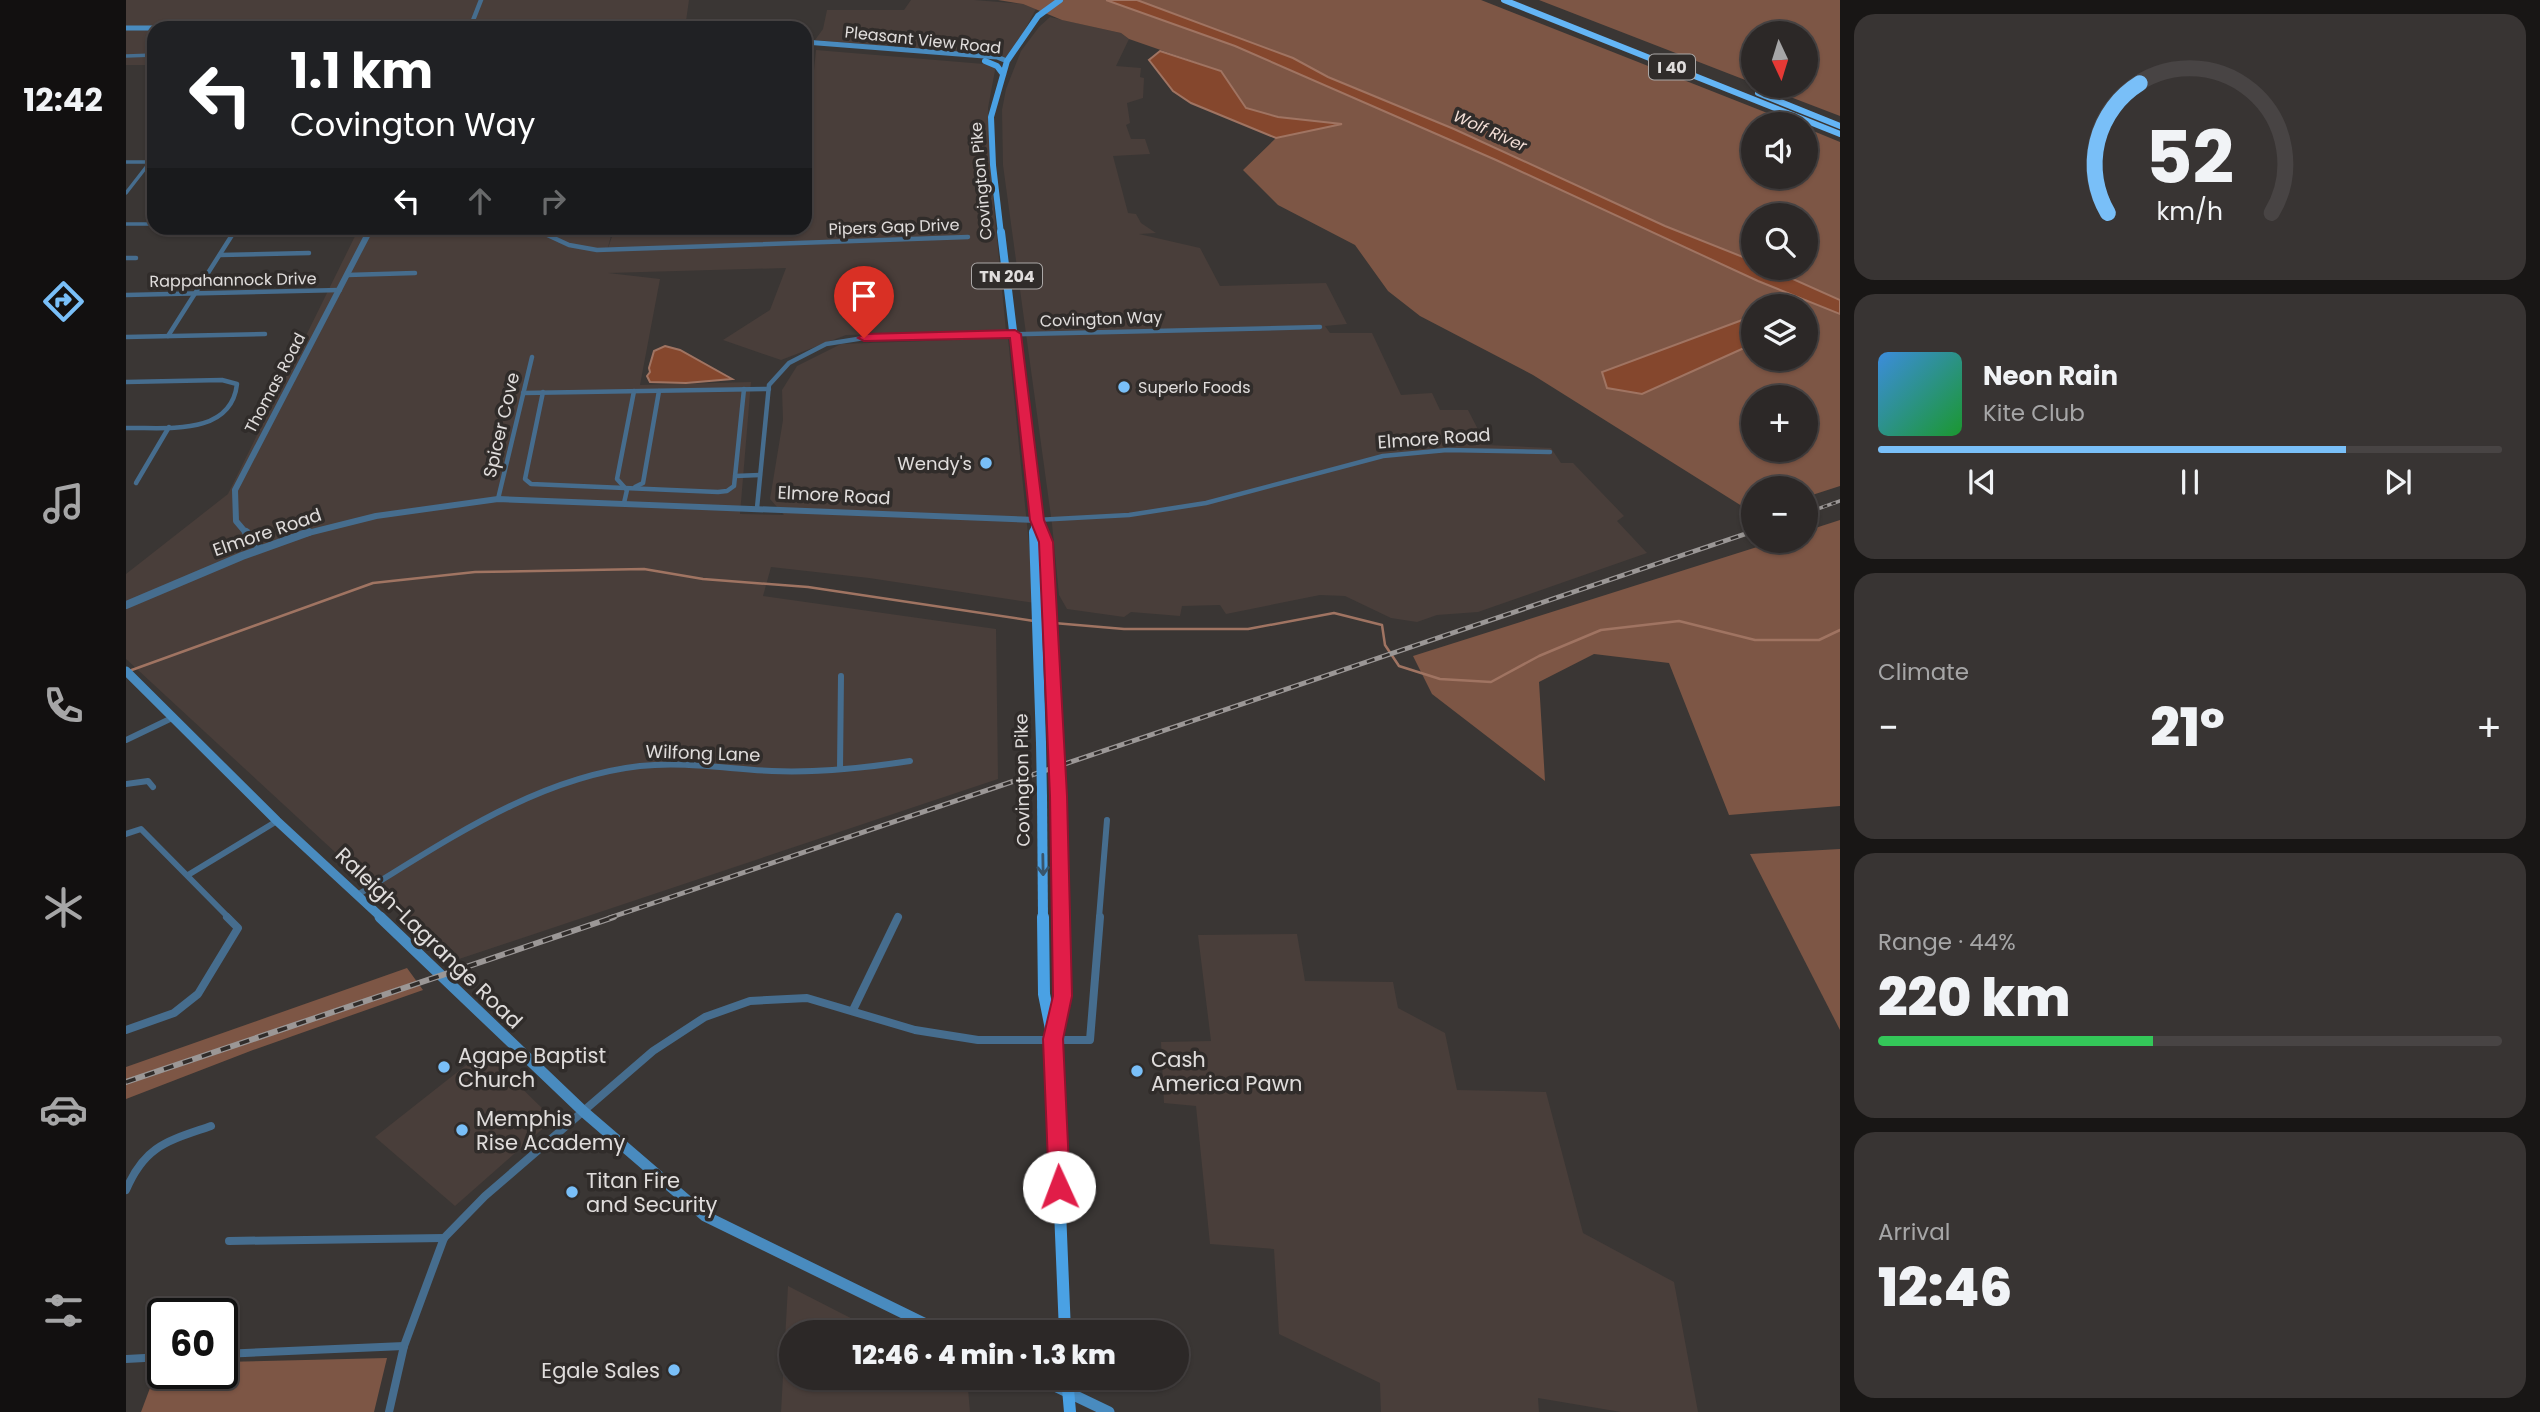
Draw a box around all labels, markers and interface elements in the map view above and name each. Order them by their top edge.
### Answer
street label: Pleasant View Road [844,20,1002,60]
north arrow [1741,21,1818,98]
map controls [1741,21,1818,553]
text: 1.1 km [290,37,433,105]
icon: left [175,49,266,140]
road number: I 40 [1649,54,1695,80]
text: 12:42 [23,77,103,122]
text: Covington Way [290,102,535,147]
water label: Wolf River [1450,105,1531,158]
text: 52 [2146,107,2234,208]
button: sound [1741,112,1818,189]
street label: Covington Pike [964,121,998,241]
icon: left [388,182,426,220]
icon: ahead [461,182,499,220]
icon: right [534,182,572,220]
text: km/h [2157,194,2223,229]
button: search [1741,203,1818,280]
street label: Pipers Gap Drive [828,213,960,241]
road number: TN 204 [972,264,1042,288]
pin [834,266,894,338]
street label: Rappahannock Drive [149,267,317,293]
icon: directions [39,277,88,326]
icon: arrive [845,277,883,315]
button: layers [1741,294,1818,371]
street label: Covington Way [1039,305,1163,333]
street label: Thomas Road [239,329,311,437]
text: Neon Rain [1983,358,2118,394]
street label: Spicer Cove [477,370,525,480]
place label: Superlo Foods [1138,376,1251,399]
marker: Superlo Foods [1116,379,1132,395]
button: + [1741,385,1818,462]
text: Kite Club [1983,397,2085,429]
street label: Elmore Road [1377,422,1491,454]
place label: Wendy's [897,451,972,476]
marker: Wendy's [978,455,994,471]
icon: previous [1963,463,2001,501]
icon: pause [2171,463,2209,501]
icon: next [2379,463,2417,501]
button: − [1741,476,1818,553]
icon: music [39,479,88,528]
street label: Elmore Road [777,480,891,510]
street label: Elmore Road [209,502,325,562]
text: Climate [1878,656,1969,688]
icon: phone [39,681,88,730]
text: 21° [2150,691,2225,764]
text: − [1878,701,1899,754]
text: + [2476,701,2502,754]
street label: Covington Pike [1008,713,1036,847]
street label: Wilfong Lane [645,739,761,767]
street label: Raleigh-Lagrange Road [329,841,529,1035]
one-way arrow [1036,853,1050,876]
icon: climate [39,883,88,932]
text: Range · 44% [1878,926,2016,958]
text: 220 km [1878,961,2070,1034]
place label: Agape Baptist Church [458,1041,606,1094]
place label: Cash America Pawn [1151,1045,1302,1098]
marker: Agape Baptist Church [436,1059,452,1075]
marker: Cash America Pawn [1129,1063,1145,1079]
icon: car [39,1085,88,1134]
place label: Memphis Rise Academy [476,1104,625,1157]
marker: Memphis Rise Academy [454,1122,470,1138]
position arrow [1022,1150,1096,1224]
place label: Titan Fire and Security [586,1166,718,1219]
marker: Titan Fire and Security [564,1184,580,1200]
text: Arrival [1878,1216,1950,1248]
text: 12:46 [1878,1251,2012,1324]
icon: filters [39,1286,88,1335]
speed limit sign: 60 [147,1298,238,1389]
text: 12:46 · 4 min · 1.3 km [852,1337,1116,1373]
place label: Egale Sales [541,1356,660,1385]
marker: Egale Sales [666,1362,682,1378]

